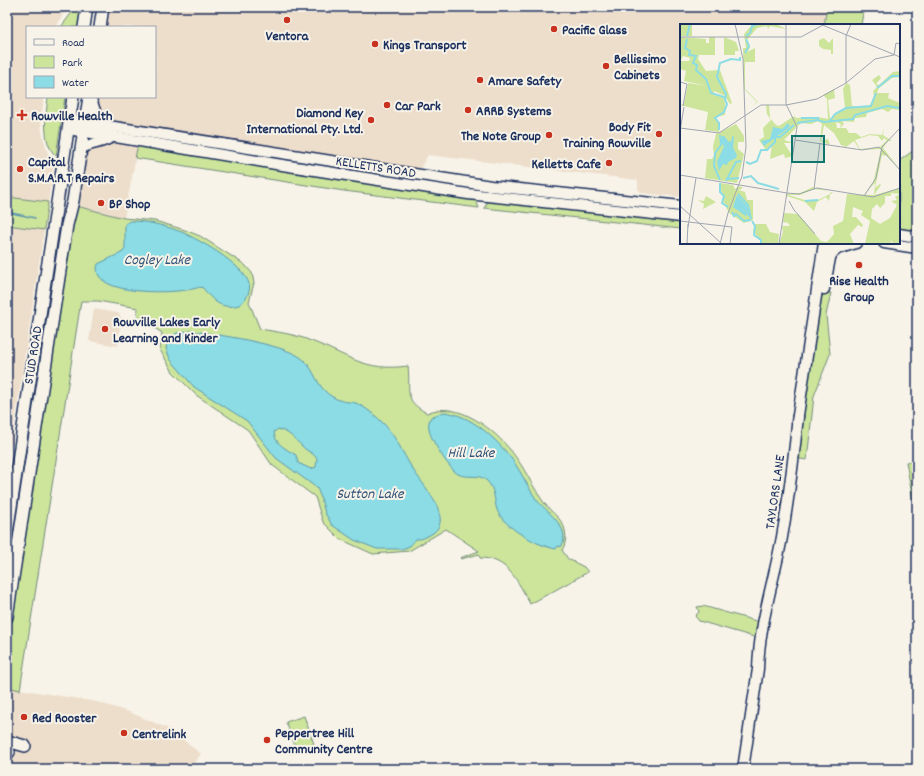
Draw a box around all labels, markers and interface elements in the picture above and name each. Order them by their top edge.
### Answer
marker: Ventora [282,15,292,25]
place label: Pacific Glass [562,21,627,41]
marker: Pacific Glass [549,24,559,34]
inset map [680,24,900,244]
legend [26,26,156,98]
place label: Ventora [266,27,310,47]
text: Road [62,35,84,52]
place label: Kings Transport [383,36,467,56]
marker: Kings Transport [370,39,380,49]
place label: Bellissimo Cabinets [614,50,666,86]
text: Park [62,55,83,72]
marker: Bellissimo Cabinets [601,61,611,71]
place label: Amare Safety [488,72,562,92]
text: Water [62,75,89,92]
marker: Amare Safety [475,75,485,85]
place label: Car Park [395,97,441,117]
marker: Car Park [382,100,392,110]
place label: ARRB Systems [476,102,552,122]
place label: Diamond Key International Pty. Ltd. [247,104,364,140]
marker: ARRB Systems [463,105,473,115]
place label: Rowville Health [31,107,113,127]
marker: Rowville Health [16,109,28,121]
marker: Diamond Key International Pty. Ltd. [366,115,376,125]
place label: Body Fit Training Rowville [563,118,652,154]
place label: The Note Group [461,127,542,147]
marker: Body Fit Training Rowville [654,129,664,139]
marker: The Note Group [544,130,554,140]
street label: KELLETTS ROAD [334,152,417,184]
place label: Capital S.M.A.R.T Repairs [28,153,115,189]
place label: Kelletts Cafe [532,155,601,175]
marker: Kelletts Cafe [604,158,614,168]
marker: Capital S.M.A.R.T Repairs [15,164,25,174]
place label: BP Shop [109,195,151,215]
marker: BP Shop [96,198,106,208]
water label: Cogley Lake [124,250,192,272]
marker: Rise Health Group [854,260,864,270]
place label: Rise Health Group [829,272,889,308]
place label: Rowville Lakes Early Learning and Kinder [113,313,221,349]
marker: Rowville Lakes Early Learning and Kinder [100,324,110,334]
street label: STUD ROAD [20,325,48,386]
water label: Hill Lake [448,443,496,465]
street label: TAYLORS LANE [761,453,791,531]
water label: Sutton Lake [336,484,405,506]
place label: Red Rooster [32,709,97,729]
marker: Red Rooster [19,712,29,722]
place label: Peppertree Hill Community Centre [275,724,373,760]
place label: Centrelink [132,725,186,745]
marker: Centrelink [119,728,129,738]
marker: Peppertree Hill Community Centre [262,735,272,745]

